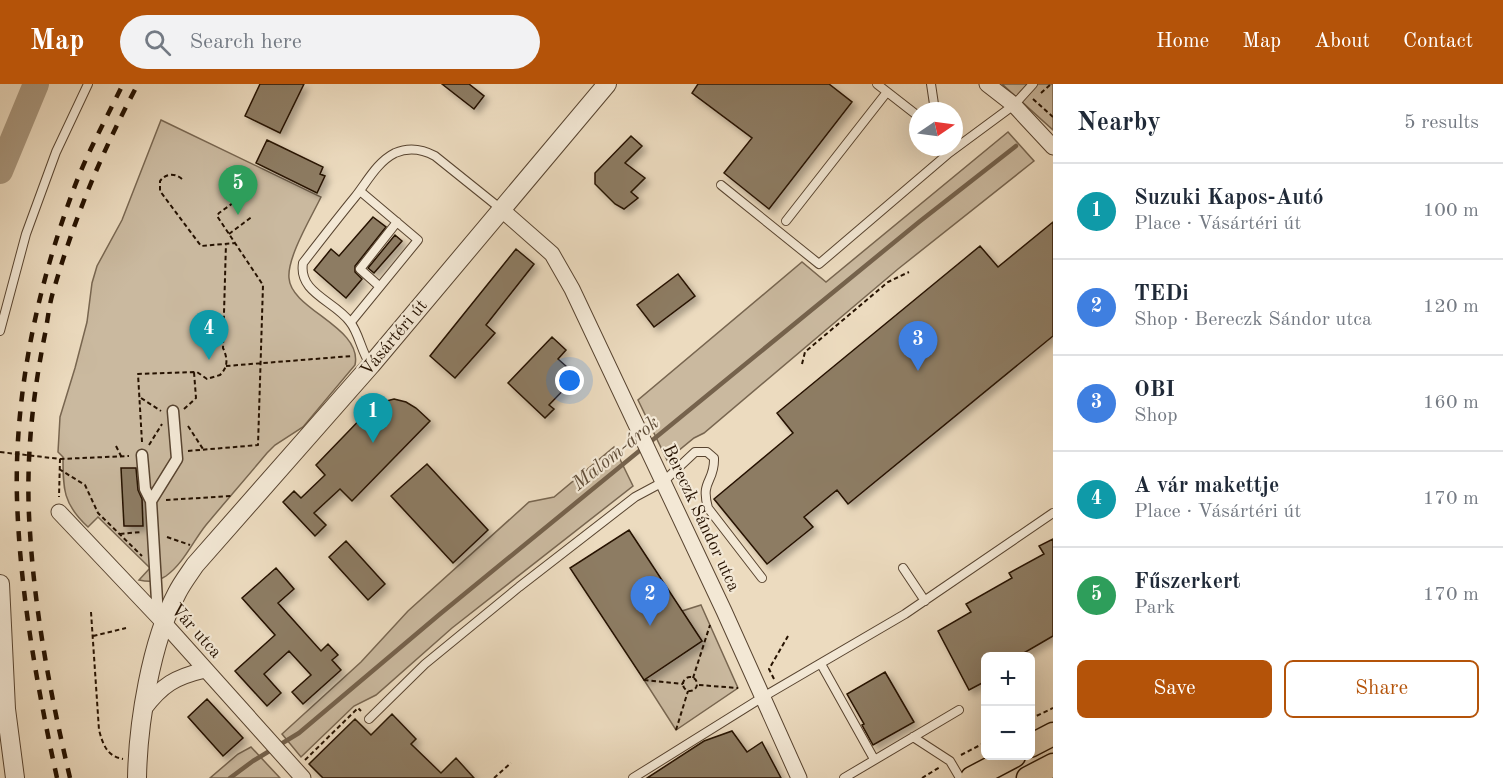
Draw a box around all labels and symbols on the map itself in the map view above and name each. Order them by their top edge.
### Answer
north arrow [909,102,963,156]
pin: 5 [218,166,258,215]
street label: Vásártéri út [357,297,431,379]
pin: 4 [190,310,228,360]
pin: 3 [898,322,938,371]
your location [555,366,584,395]
pin: 1 [354,394,392,443]
water label: Malom-árok [568,413,663,496]
street label: Bereczk Sándor utca [659,442,743,594]
pin: 2 [630,576,670,626]
street label: Vár utca [167,600,225,662]

